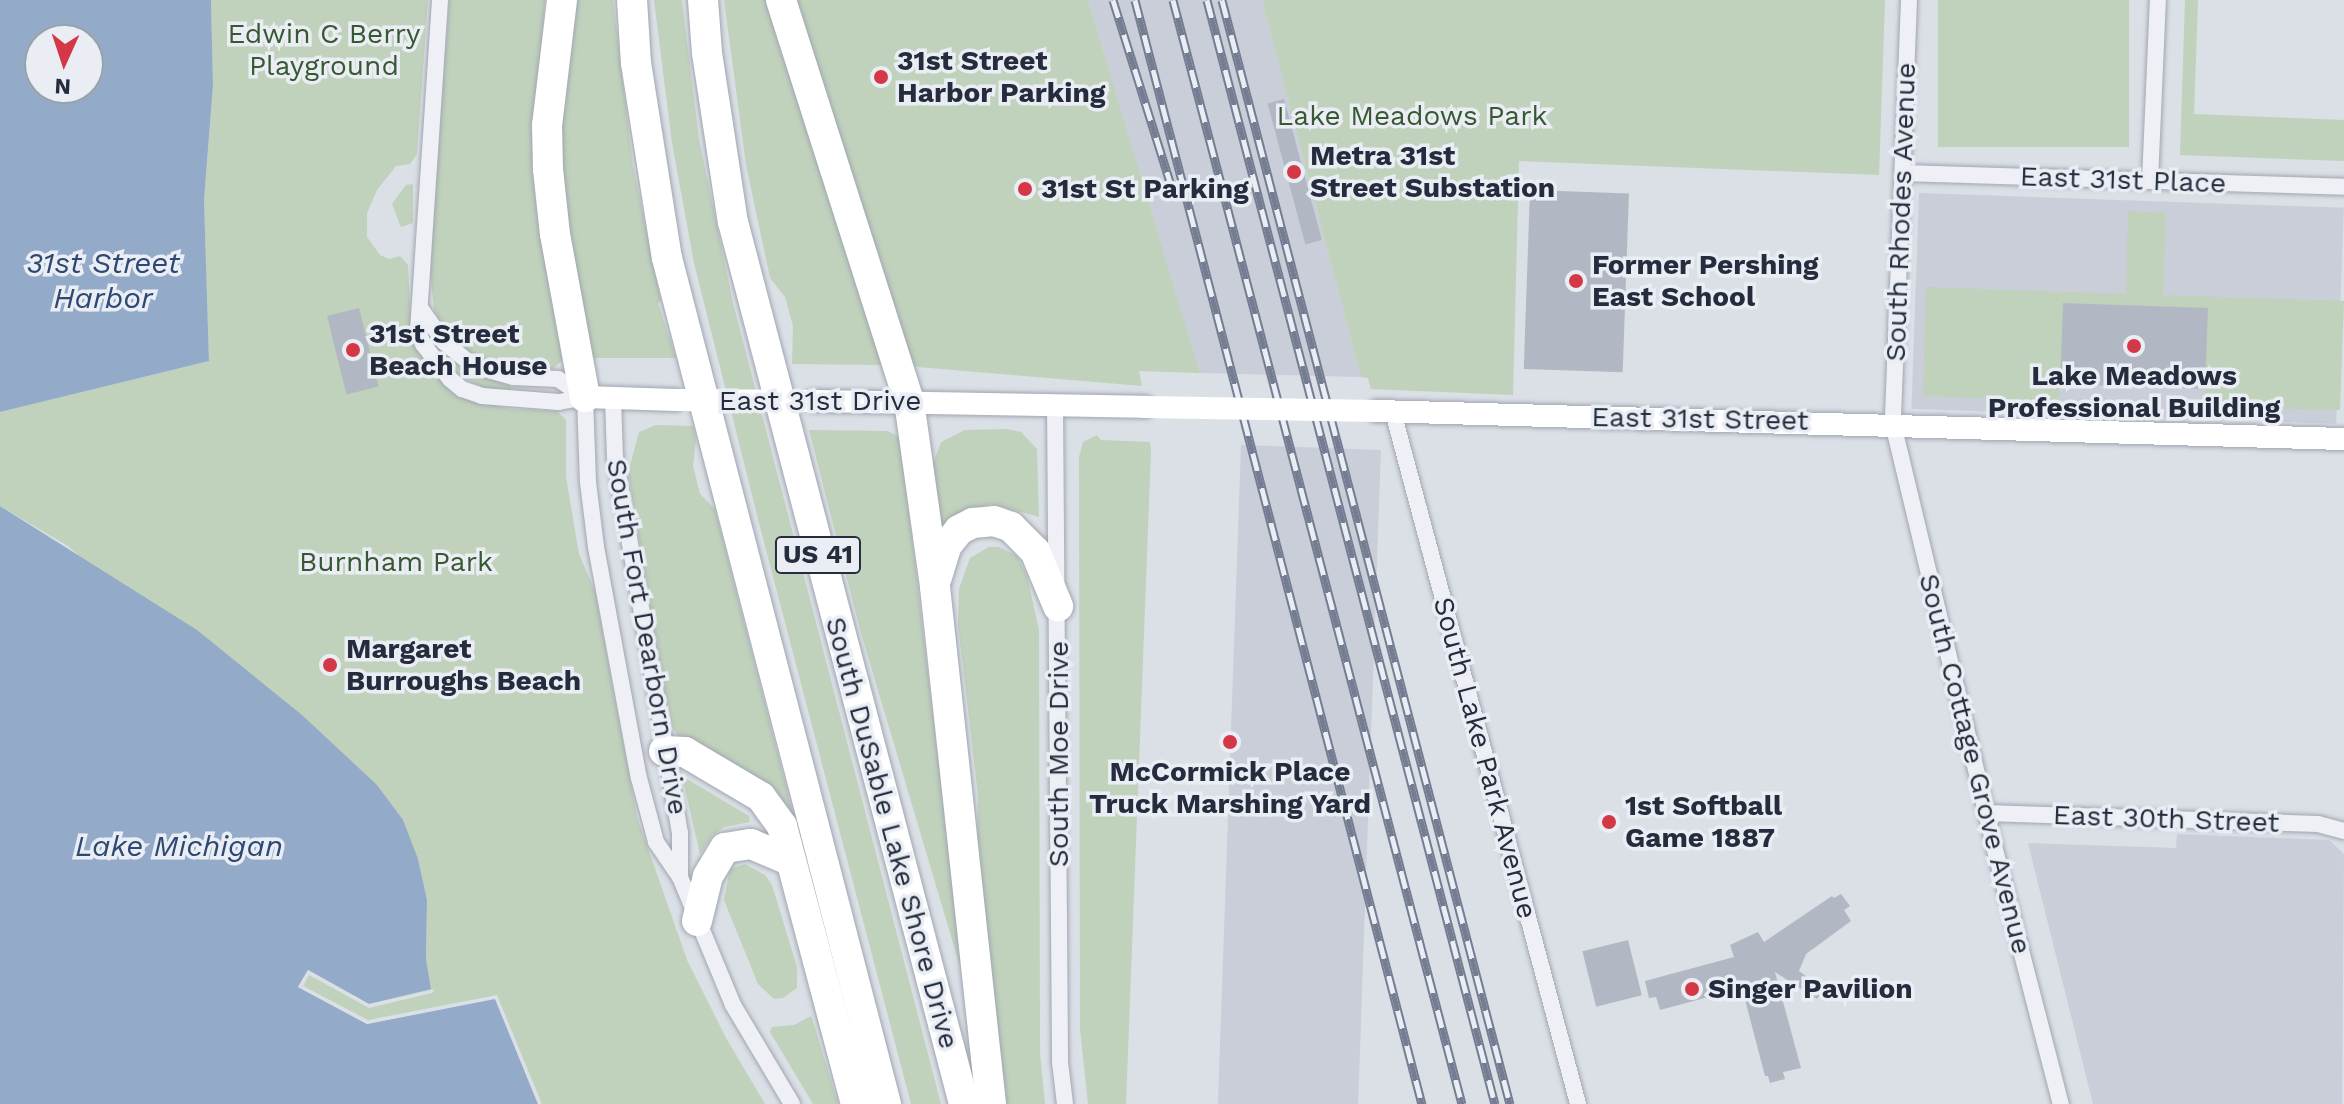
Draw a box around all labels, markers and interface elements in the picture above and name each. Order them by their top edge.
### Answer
park label: Edwin C Berry Playground [227,17,421,83]
north arrow [24,24,104,104]
place label: 31st Street Harbor Parking [897,44,1106,110]
street label: South Rhodes Avenue [1879,61,1923,363]
marker: 31st Street Harbor Parking [872,68,890,86]
text: N [54,74,72,99]
park label: Lake Meadows Park [1277,99,1547,133]
place label: Metra 31st Street Substation [1310,139,1555,205]
street label: East 31st Place [2019,160,2227,200]
marker: Metra 31st Street Substation [1285,163,1303,181]
place label: 31st St Parking [1041,172,1249,206]
marker: 31st St Parking [1016,180,1034,198]
water label: 31st Street Harbor [26,245,180,316]
place label: Former Pershing East School [1592,248,1819,314]
marker: Former Pershing East School [1567,272,1585,290]
place label: 31st Street Beach House [369,317,548,383]
marker: Lake Meadows Professional Building [2125,337,2143,355]
marker: 31st Street Beach House [344,341,362,359]
place label: Lake Meadows Professional Building [1988,359,2280,425]
street label: East 31st Drive [719,384,921,418]
street label: East 31st Street [1591,400,1809,438]
street label: South Fort Dearborn Drive [599,456,695,818]
road number: US 41 [774,533,862,577]
park label: Burnham Park [299,545,493,579]
street label: South Cottage Grove Avenue [1911,570,2039,958]
street label: South Lake Park Avenue [1426,593,1544,923]
street label: South DuSable Lake Shore Drive [818,613,966,1053]
place label: Margaret Burroughs Beach [346,632,581,698]
street label: South Moe Drive [1042,641,1076,867]
marker: Margaret Burroughs Beach [321,656,339,674]
marker: McCormick Place Truck Marshing Yard [1221,733,1239,751]
place label: McCormick Place Truck Marshing Yard [1088,755,1372,821]
place label: 1st Softball Game 1887 [1625,789,1782,855]
street label: East 30th Street [2052,798,2280,840]
marker: 1st Softball Game 1887 [1600,813,1618,831]
water label: Lake Michigan [75,828,283,864]
place label: Singer Pavilion [1708,972,1913,1006]
marker: Singer Pavilion [1683,980,1701,998]

